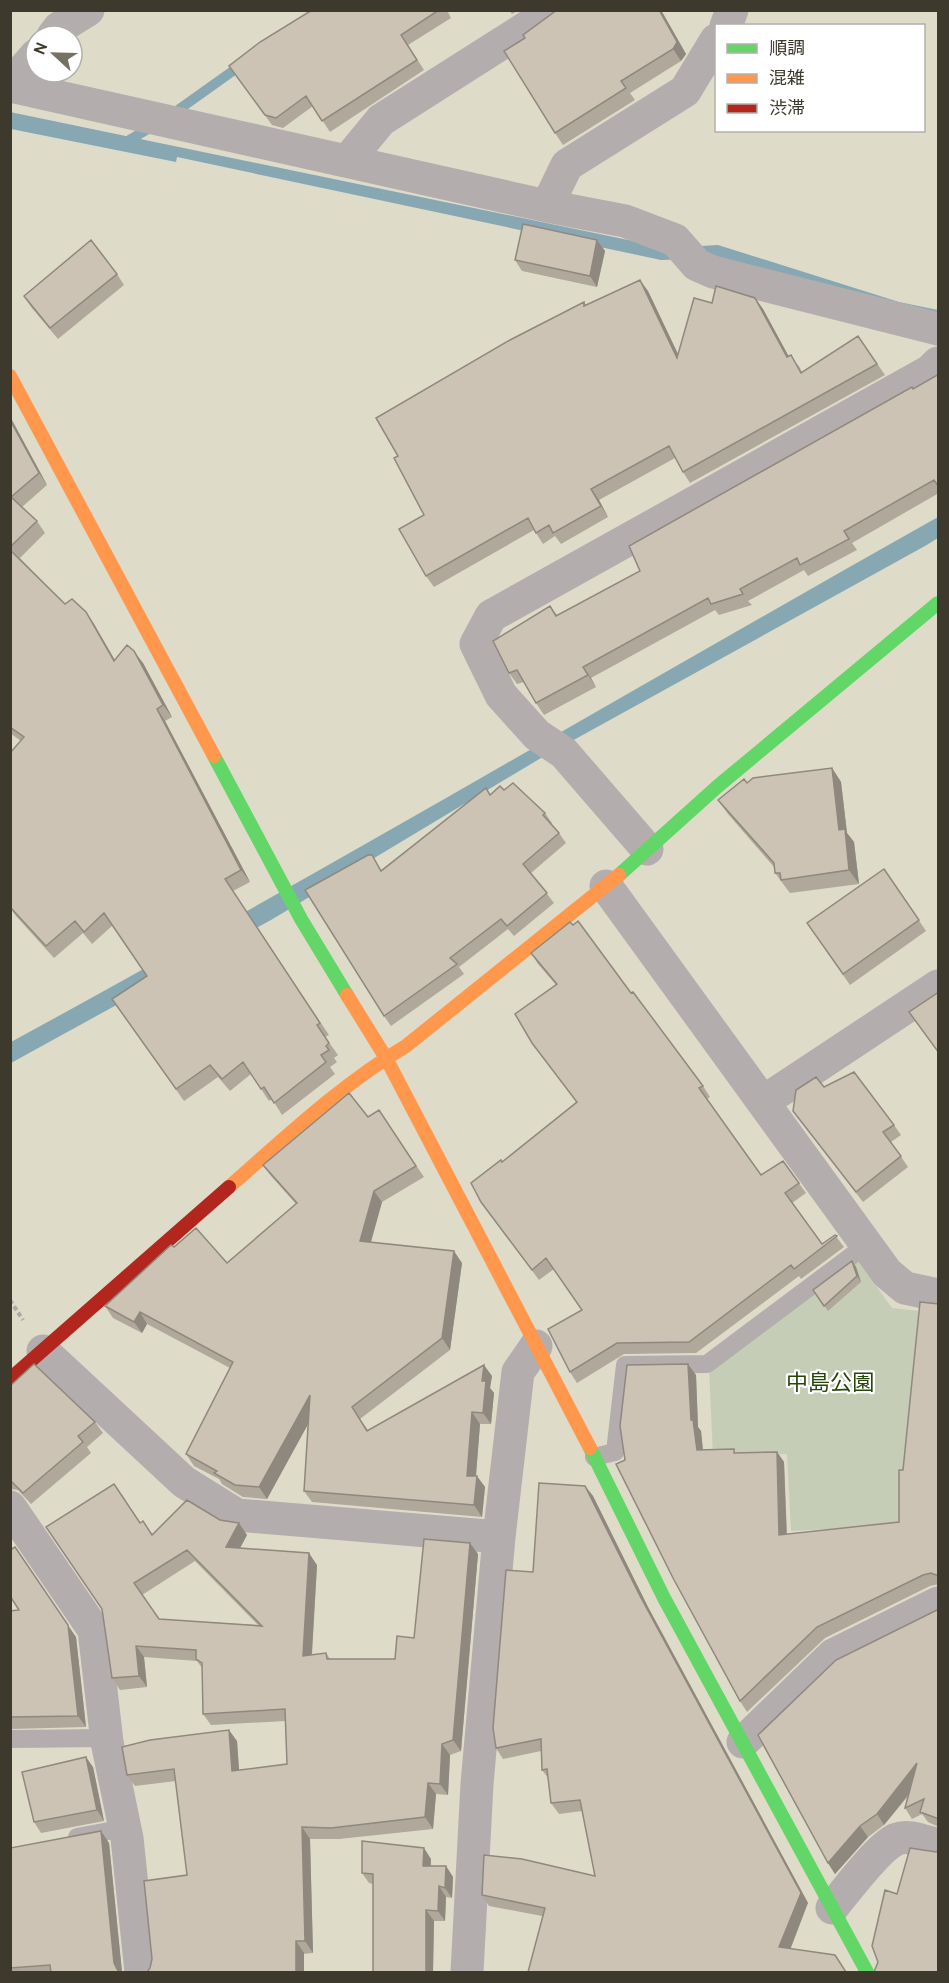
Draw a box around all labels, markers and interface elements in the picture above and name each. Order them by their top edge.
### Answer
north arrow [24,24,84,84]
legend [715,24,925,132]
text: 順調 [769,37,805,59]
text: N [30,40,51,57]
text: 混雑 [769,67,805,89]
text: 渋滞 [769,97,805,119]
park label: 中島公園 [786,1369,874,1396]

